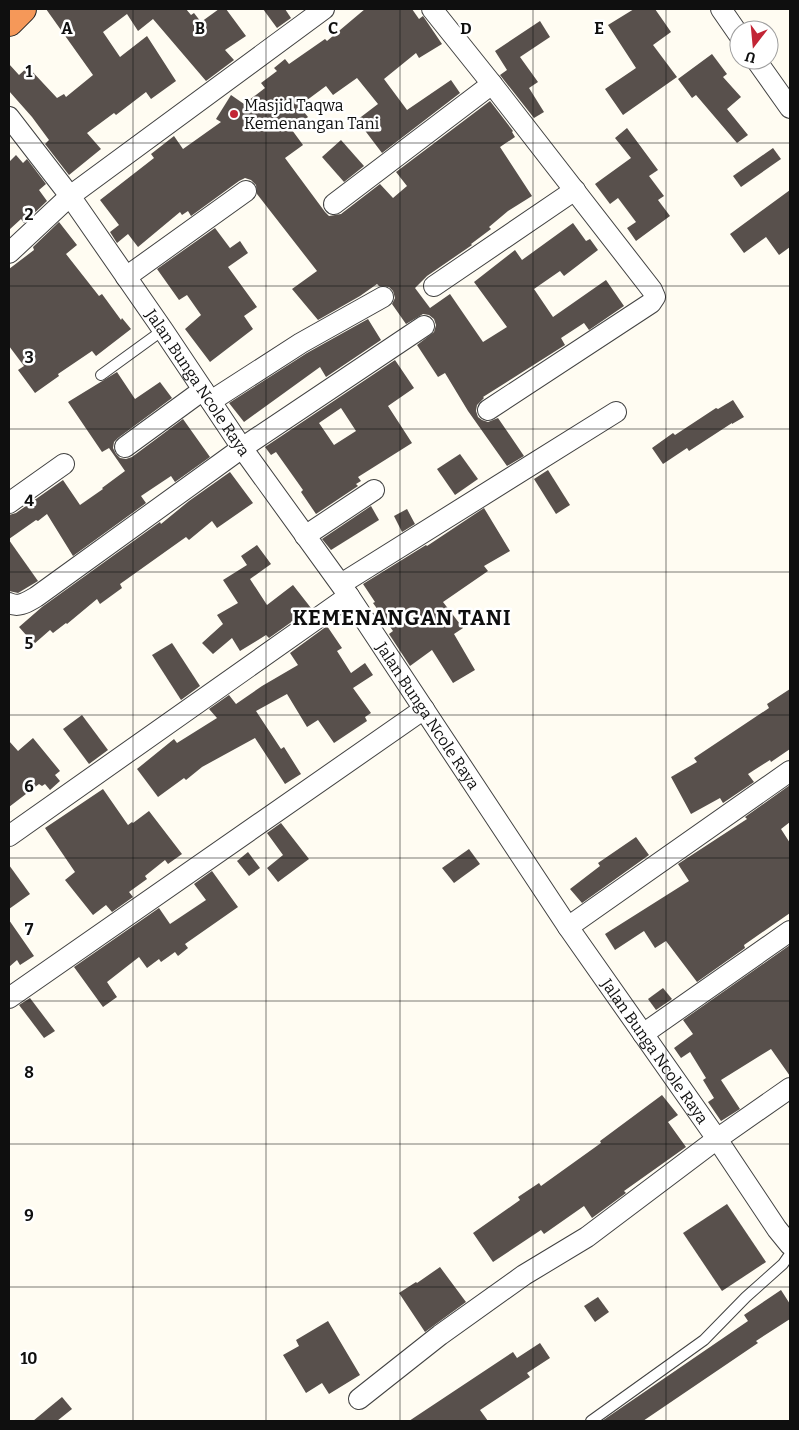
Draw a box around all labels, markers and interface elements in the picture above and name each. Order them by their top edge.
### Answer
text: A [61,19,73,38]
text: B [195,19,205,38]
text: C [328,19,338,38]
text: D [460,19,472,38]
text: E [594,19,604,38]
north arrow [729,20,779,70]
text: U [743,47,758,67]
text: 1 [26,62,33,81]
place label: Masjid Taqwa Kemenangan Tani [244,96,380,133]
marker: Masjid Taqwa Kemenangan Tani [228,108,240,120]
text: 2 [24,205,34,224]
street label: Jalan Bunga Ncole Raya [141,305,254,460]
text: 3 [24,348,34,367]
text: 4 [24,491,34,510]
district label: KEMENANGAN TANI [292,605,512,631]
text: 5 [25,634,34,653]
street label: Jalan Bunga Ncole Raya [372,638,484,793]
text: 6 [24,777,34,796]
text: 7 [25,920,34,939]
street label: Jalan Bunga Ncole Raya [597,974,713,1127]
text: 8 [24,1063,34,1082]
text: 9 [24,1206,34,1225]
text: 10 [20,1349,38,1368]

